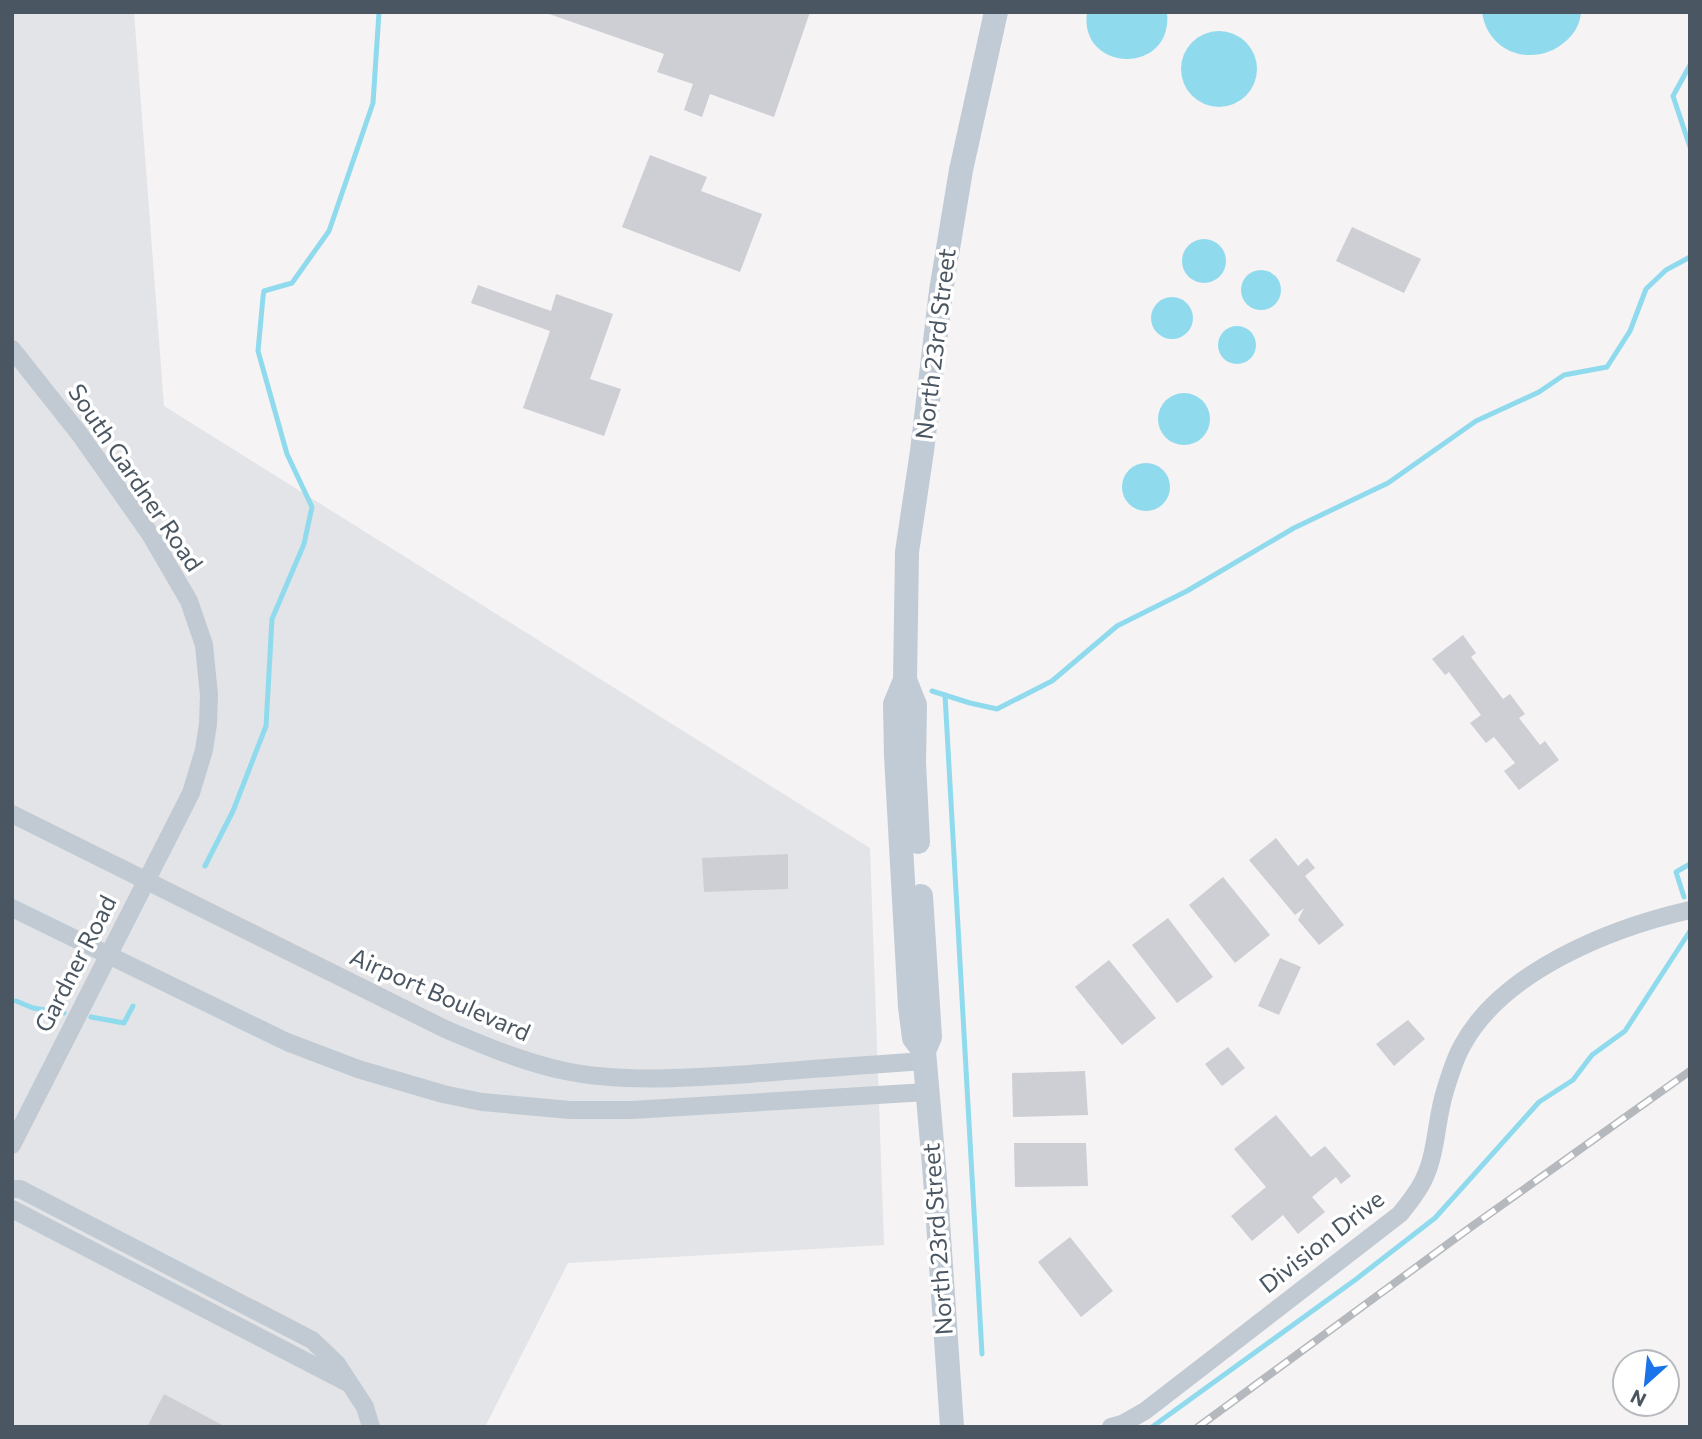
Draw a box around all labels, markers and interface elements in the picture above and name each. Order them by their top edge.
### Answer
street label: North 23rd Street [908,246,961,441]
street label: South Gardner Road [63,378,210,576]
street label: Gardner Road [28,890,122,1037]
street label: Airport Boulevard [346,941,535,1046]
street label: North 23rd Street [915,1142,958,1336]
street label: Division Drive [1253,1183,1389,1298]
north arrow [1611,1348,1681,1418]
text: N [1626,1385,1650,1412]

